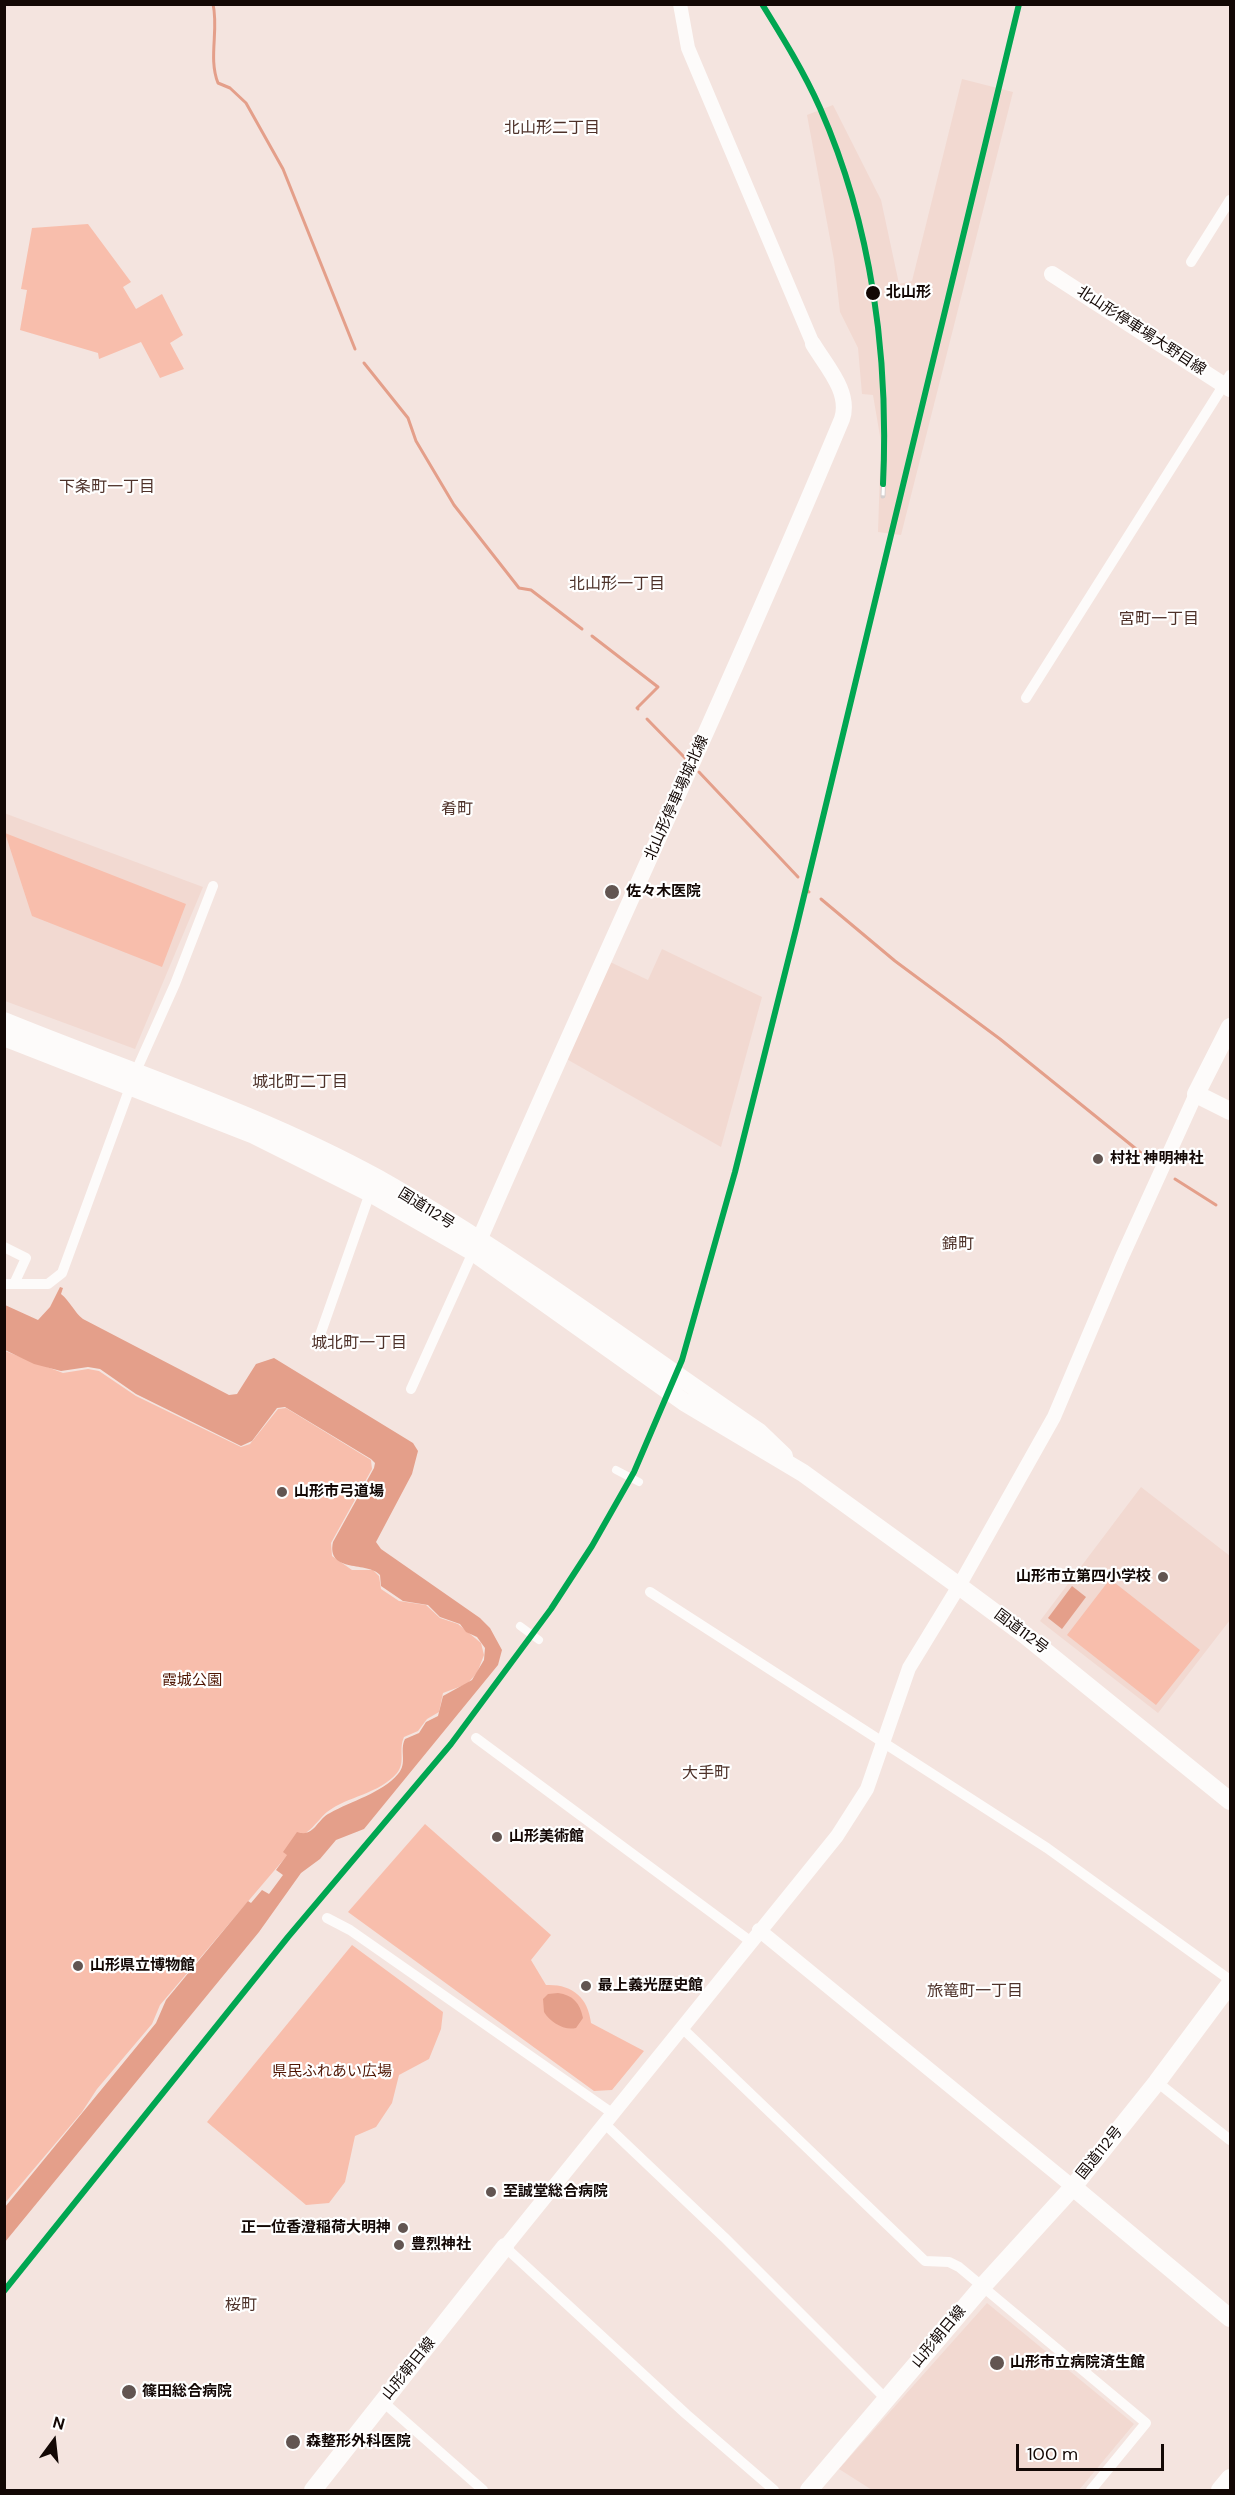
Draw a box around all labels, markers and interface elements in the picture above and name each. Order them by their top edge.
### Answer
district label: 北山形二丁目 [504,119,600,139]
street label: 北山形停車場大野目線 [1073,283,1209,379]
marker: 北山形 [864,284,882,302]
place label: 北山形 [886,284,931,302]
district label: 下条町一丁目 [59,478,155,498]
district label: 北山形一丁目 [569,575,665,595]
district label: 宮町一丁目 [1119,610,1199,630]
street label: 北山形停車場城北線 [641,733,713,863]
district label: 肴町 [441,800,473,820]
marker: 佐々木医院 [603,883,621,901]
place label: 佐々木医院 [626,883,701,901]
district label: 城北町二丁目 [252,1073,348,1093]
place label: 村社 神明神社 [1110,1150,1204,1168]
marker: 村社 神明神社 [1091,1152,1105,1166]
street label: 国道112号 [395,1185,457,1233]
district label: 錦町 [942,1235,974,1255]
district label: 城北町一丁目 [311,1334,407,1354]
place label: 山形市弓道場 [294,1483,384,1501]
marker: 山形市弓道場 [275,1485,289,1499]
place label: 山形市立第四小学校 [1016,1568,1151,1586]
marker: 山形市立第四小学校 [1156,1570,1170,1584]
street label: 国道112号 [990,1606,1052,1658]
park label: 霞城公園 [162,1672,222,1690]
district label: 大手町 [682,1764,730,1784]
place label: 山形美術館 [509,1828,584,1846]
marker: 山形美術館 [490,1830,504,1844]
place label: 山形県立博物館 [90,1957,195,1975]
marker: 山形県立博物館 [71,1959,85,1973]
place label: 最上義光歴史館 [598,1977,703,1995]
marker: 最上義光歴史館 [579,1979,593,1993]
district label: 旅篭町一丁目 [927,1982,1023,2002]
park label: 県民ふれあい広場 [272,2063,392,2081]
street label: 国道112号 [1073,2123,1127,2183]
place label: 至誠堂総合病院 [503,2183,608,2201]
marker: 至誠堂総合病院 [484,2185,498,2199]
place label: 正一位香澄稲荷大明神 [241,2219,391,2237]
marker: 正一位香澄稲荷大明神 [396,2221,410,2235]
place label: 豊烈神社 [411,2236,471,2254]
marker: 豊烈神社 [392,2238,406,2252]
district label: 桜町 [225,2296,257,2316]
street label: 山形朝日線 [908,2302,970,2372]
street label: 山形朝日線 [378,2334,440,2404]
marker: 山形市立病院済生館 [988,2354,1006,2372]
place label: 山形市立病院済生館 [1010,2354,1145,2372]
marker: 篠田総合病院 [120,2383,138,2401]
place label: 篠田総合病院 [142,2383,232,2401]
north arrow [24,2411,84,2471]
text: N [50,2411,67,2435]
scale bar [1019,2432,1168,2470]
marker: 森整形外科医院 [284,2433,302,2451]
place label: 森整形外科医院 [306,2433,411,2451]
text: 100 m [1027,2442,1078,2466]

